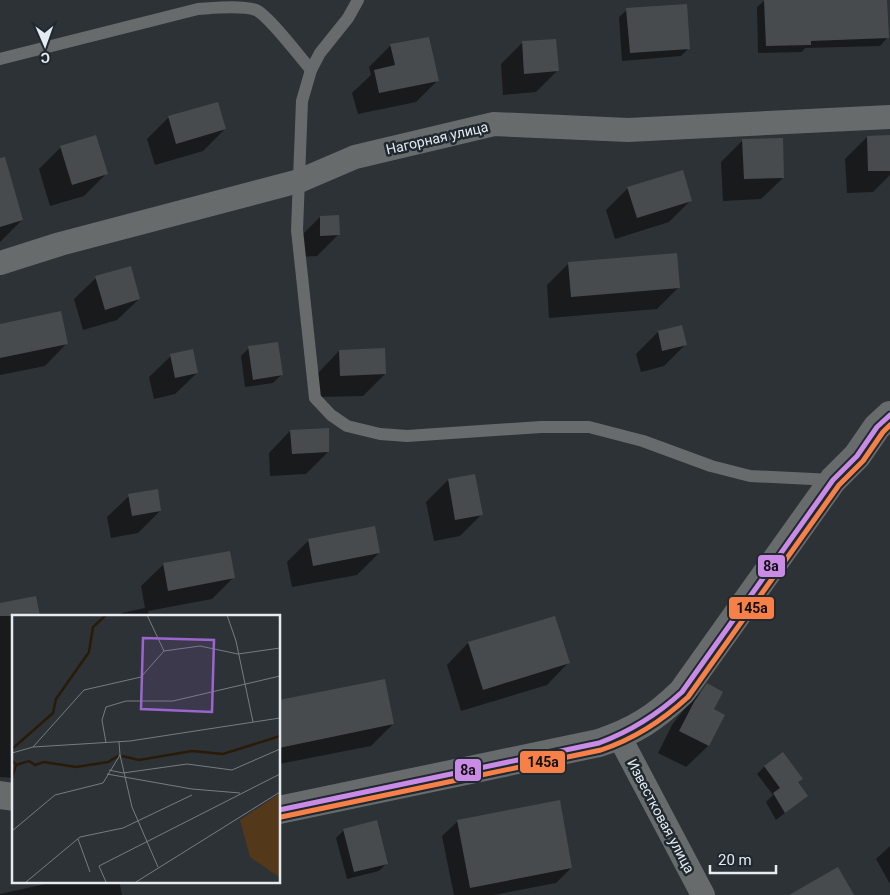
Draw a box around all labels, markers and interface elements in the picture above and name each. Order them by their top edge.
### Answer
north arrow [20,20,70,70]
text: С [41,50,50,66]
street label: Нагорная улица [384,118,490,158]
line badge: 8а [757,554,786,578]
text: 8а [763,558,779,574]
line badge: 145а [728,596,775,620]
text: 145а [736,600,768,616]
inset map [12,615,280,882]
line badge: 145а [519,750,566,774]
text: 145а [527,754,559,770]
street label: Известковая улица [624,756,698,876]
line badge: 8а [454,758,482,782]
text: 8а [460,762,476,778]
scale bar [710,842,776,874]
text: 20 m [718,851,752,869]

